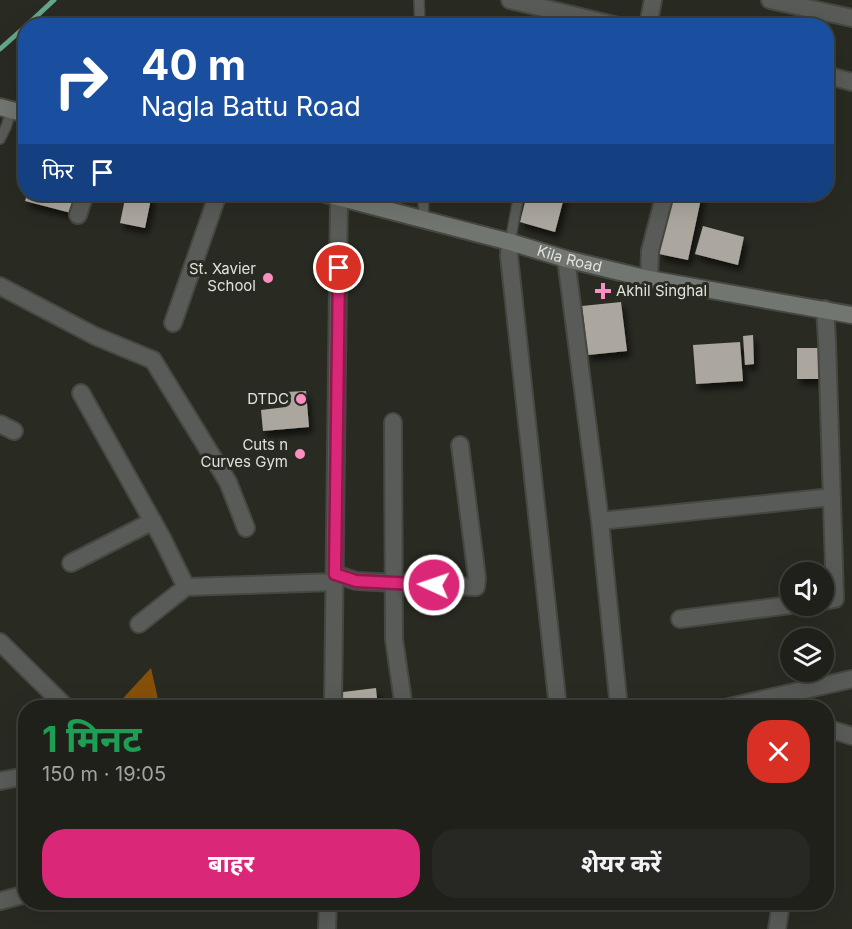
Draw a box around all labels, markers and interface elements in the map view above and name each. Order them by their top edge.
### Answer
text: 40 m [141,39,246,90]
icon: right [42,42,120,120]
text: Nagla Battu Road [141,90,361,123]
icon: arrive [86,156,119,189]
text: फिर [42,158,74,184]
street label: Kila Road [535,241,604,276]
pin [313,242,364,293]
icon: arrive [322,251,355,284]
place label: St. Xavier School [189,259,256,295]
marker: St. Xavier School [261,271,275,285]
place label: Akhil Singhal [616,281,707,300]
marker: Akhil Singhal [594,282,612,300]
place label: DTDC [247,389,289,408]
marker: DTDC [294,392,308,406]
place label: Cuts n Curves Gym [201,435,288,471]
marker: Cuts n Curves Gym [293,447,307,461]
position arrow [402,553,466,617]
map controls [780,562,834,682]
button: sound [780,562,834,616]
button: layers [780,628,834,682]
text: 1 मिनट [42,717,142,761]
button: close [747,720,810,783]
text: 150 m · 19:05 [42,762,166,786]
button: बाहर [42,829,420,898]
button: शेयर करें [432,829,810,898]

